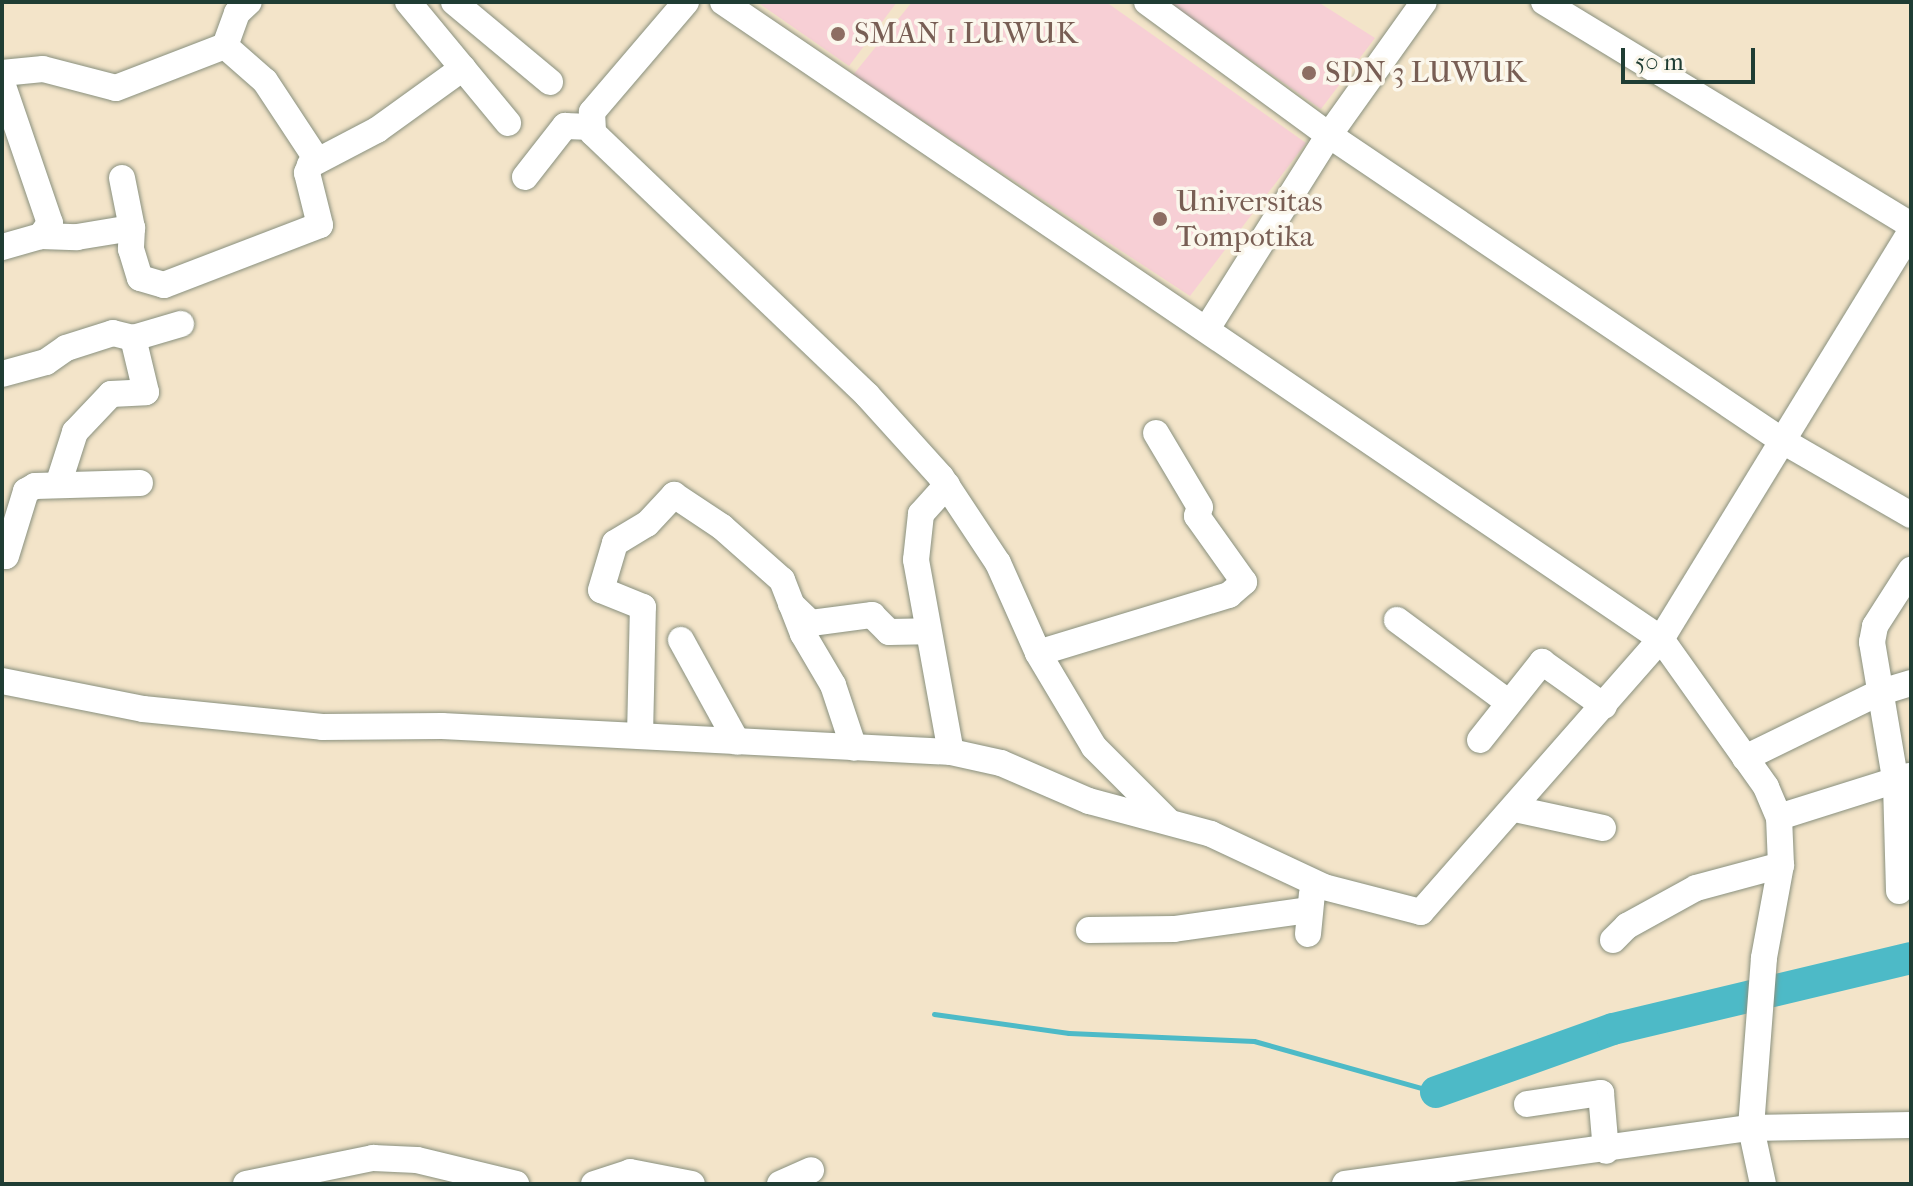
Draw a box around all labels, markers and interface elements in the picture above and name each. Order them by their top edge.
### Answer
place label: SMAN 1 LUWUK [854,16,1078,52]
marker: SMAN 1 LUWUK [829,25,847,43]
scale bar [1625,32,1759,82]
text: 50 m [1635,48,1684,76]
place label: SDN 3 LUWUK [1325,55,1526,91]
marker: SDN 3 LUWUK [1300,64,1318,82]
place label: Universitas Tompotika [1176,184,1323,254]
marker: Universitas Tompotika [1151,210,1169,228]

